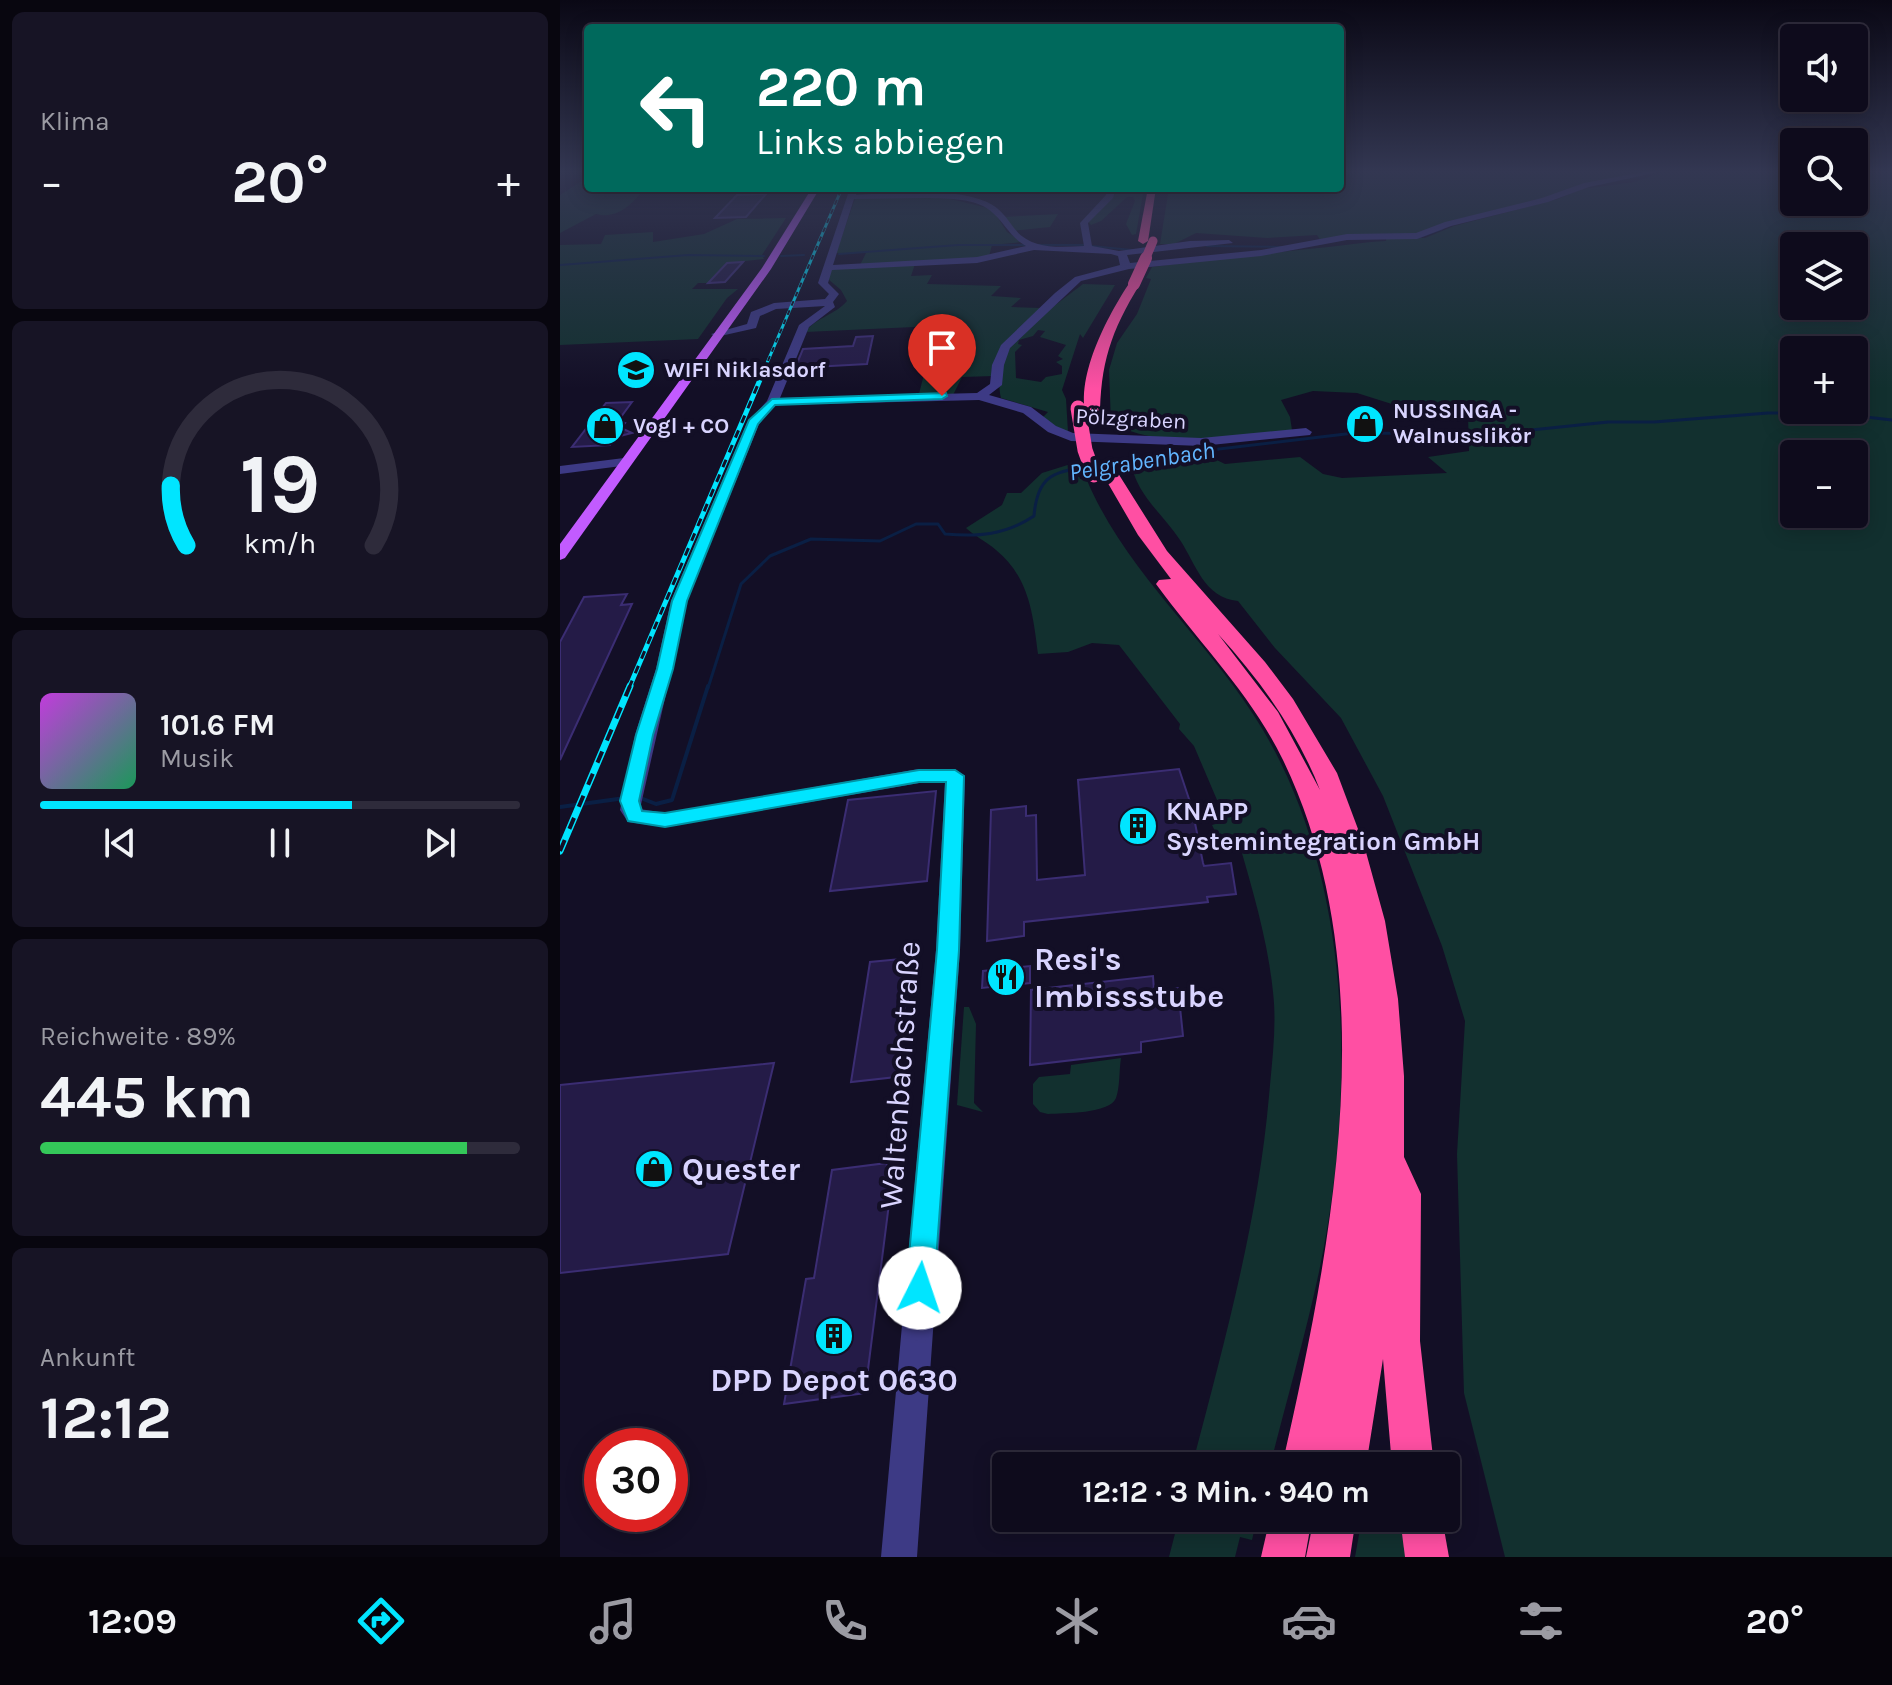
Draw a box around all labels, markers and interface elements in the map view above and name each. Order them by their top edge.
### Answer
map controls [1780,24,1868,528]
button: sound [1780,24,1868,112]
text: 220 m [756,54,927,119]
icon: left [624,56,728,160]
text: Klima [40,106,109,137]
text: Links abbiegen [756,121,1005,163]
button: search [1780,128,1868,216]
text: 20° [231,147,329,217]
text: − [40,157,63,208]
text: + [497,157,520,208]
button: layers [1780,232,1868,320]
pin [908,314,976,396]
icon: arrive [920,326,964,370]
button: + [1780,336,1868,424]
school or university icon: WIFI Niklasdorf [615,349,657,391]
place label: WIFI Niklasdorf [664,357,827,383]
place label: NUSSINGA - Walnusslikör [1393,398,1532,449]
street label: Pölzgraben [1075,403,1187,435]
shop icon: NUSSINGA - Walnusslikör [1344,403,1386,445]
shop icon: Vogl + CO [584,405,626,447]
place label: Vogl + CO [633,413,729,439]
text: 19 [240,435,320,532]
water label: Pelgrabenbach [1067,436,1217,486]
button: − [1780,440,1868,528]
text: km/h [244,527,316,560]
text: 101.6 FM [160,707,275,743]
text: Musik [160,743,234,774]
place label: KNAPP Systemintegration GmbH [1166,796,1480,857]
building icon: KNAPP Systemintegration GmbH [1117,805,1159,847]
icon: previous [98,821,142,865]
icon: pause [258,821,302,865]
icon: next [418,821,462,865]
street label: Waltenbachstraße [872,940,928,1210]
place label: Resi's Imbissstube [1034,941,1224,1015]
restaurant icon: Resi's Imbissstube [985,956,1027,998]
text: Reichweite · 89% [40,1021,236,1052]
text: 445 km [40,1062,254,1132]
shop icon: Quester [633,1148,675,1190]
place label: Quester [682,1151,800,1188]
position arrow [878,1246,962,1330]
building icon: DPD Depot 0630 [813,1315,855,1357]
text: Ankunft [40,1342,135,1373]
place label: DPD Depot 0630 [710,1362,958,1399]
text: 12:12 [40,1383,172,1453]
speed limit sign: 30 [584,1428,688,1532]
text: 12:12 · 3 Min. · 940 m [1082,1474,1370,1510]
icon: directions [353,1593,409,1649]
icon: music [585,1593,641,1649]
icon: phone [817,1593,873,1649]
icon: climate [1049,1593,1105,1649]
icon: car [1281,1593,1337,1649]
icon: filters [1513,1593,1569,1649]
text: 12:09 [88,1600,177,1642]
text: 20° [1745,1600,1804,1642]

